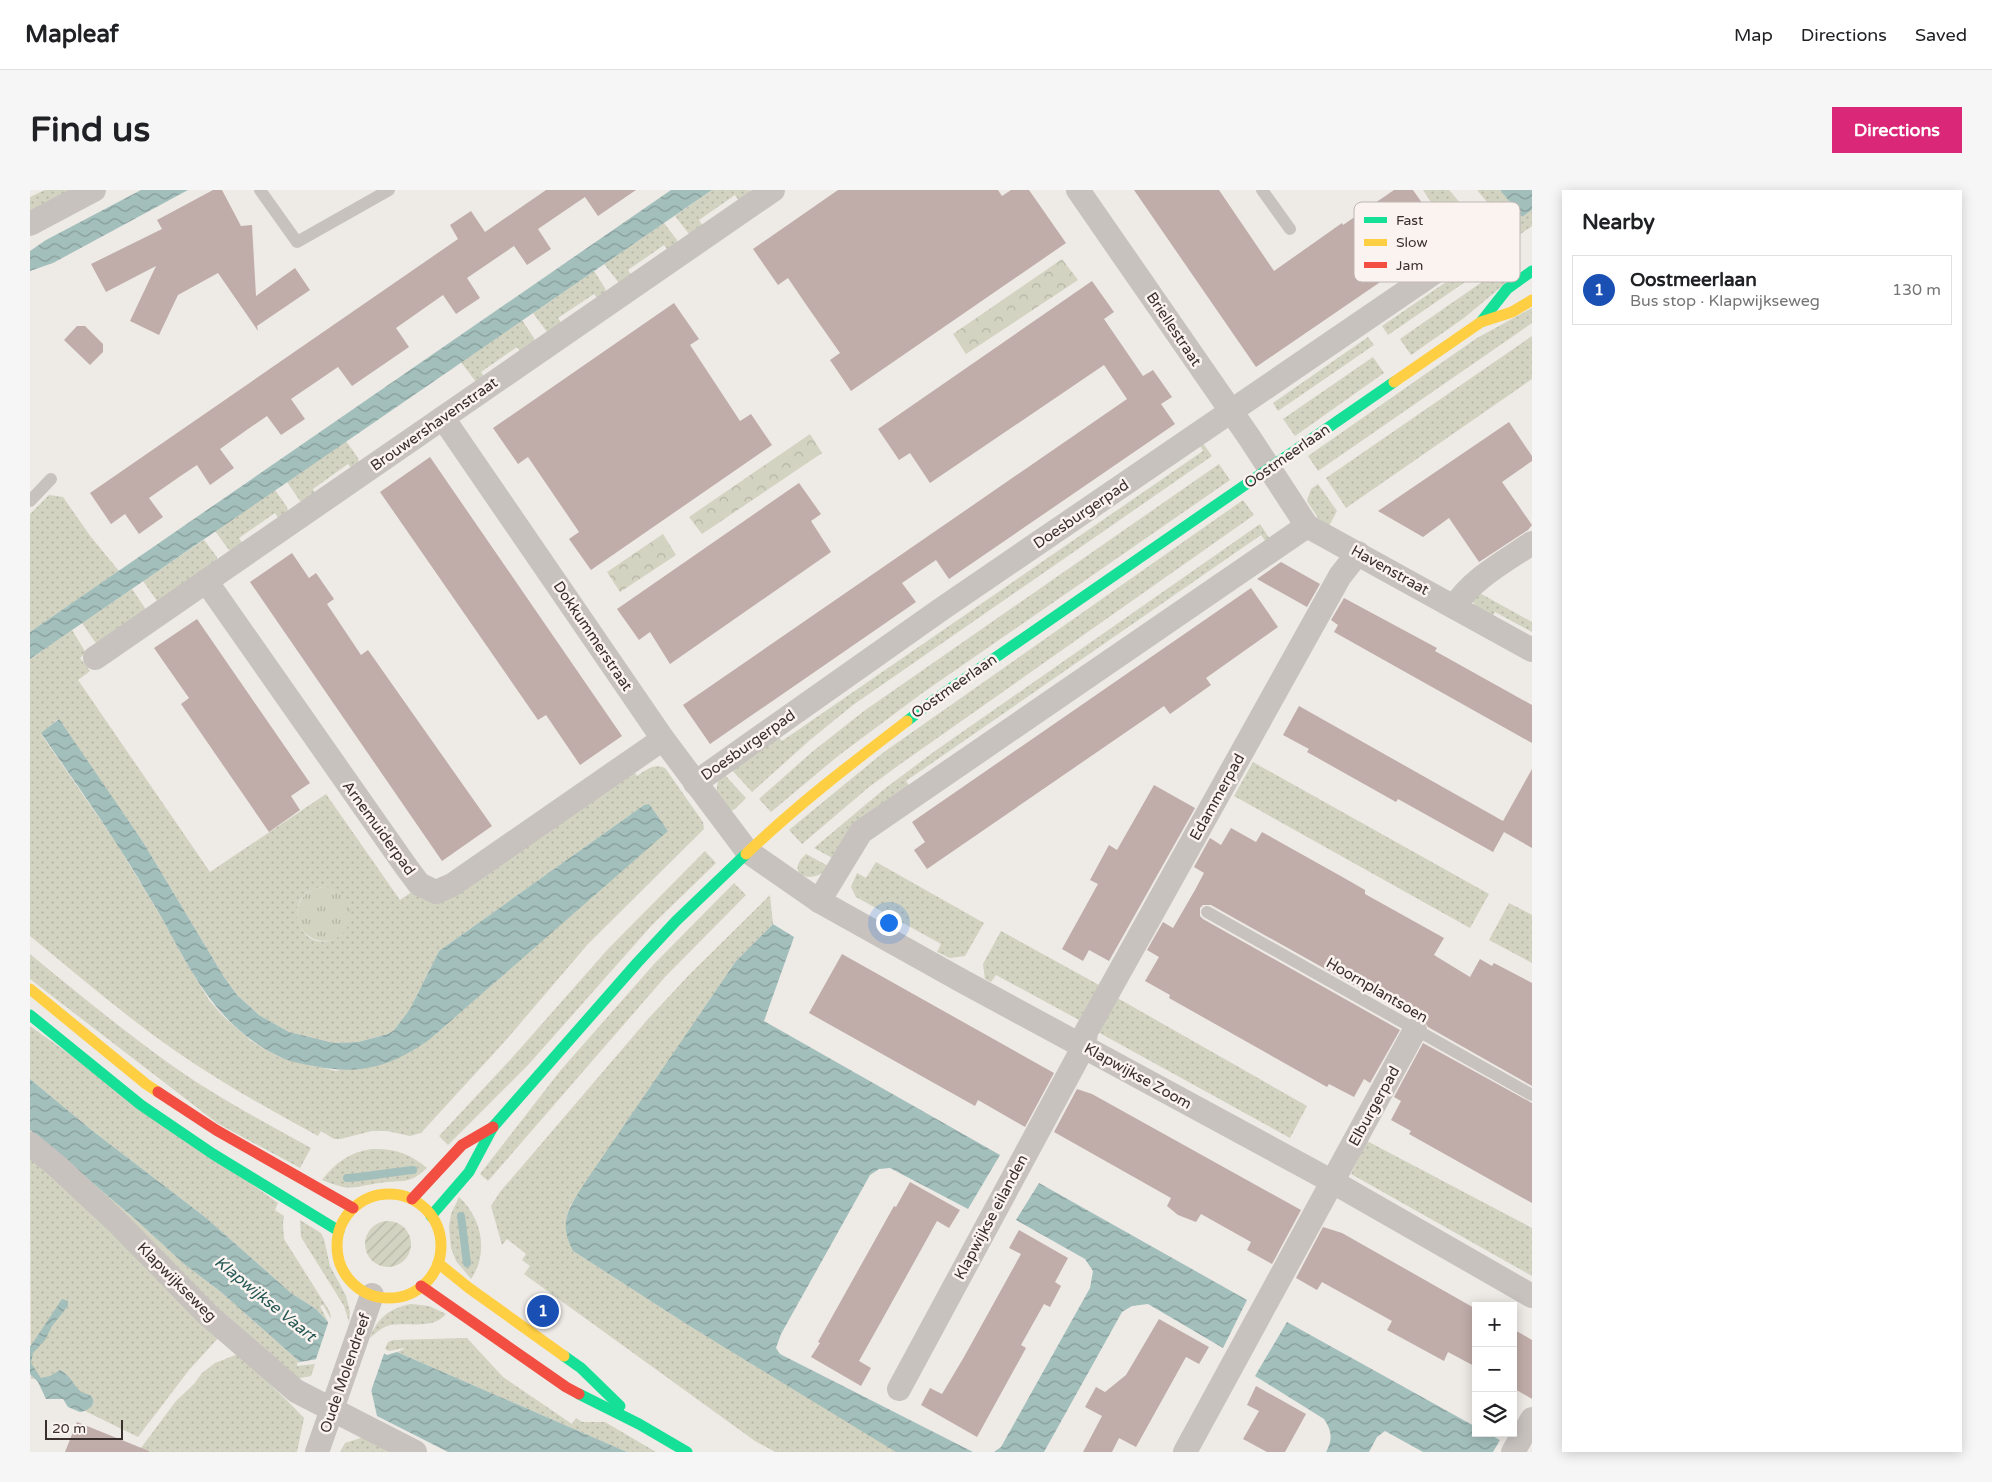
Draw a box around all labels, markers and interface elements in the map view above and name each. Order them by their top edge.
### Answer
text: Mapleaf [25,20,119,49]
text: Map [1734,24,1773,46]
text: Directions [1801,24,1887,46]
text: Saved [1915,24,1967,46]
button: Directions [1832,107,1962,153]
text: Find us [30,109,150,151]
legend [1354,202,1520,282]
text: Nearby [1582,210,1655,235]
text: Fast [1396,212,1424,229]
text: Slow [1396,234,1428,251]
text: Jam [1396,257,1423,274]
text: Oostmeerlaan [1630,269,1757,291]
text: 1 [1594,280,1604,300]
text: 130 m [1892,280,1941,300]
street label: Briellestraat [1143,289,1205,370]
text: Bus stop · Klapwijkseweg [1630,291,1820,311]
street label: Brouwershavenstraat [367,373,501,475]
street label: Oostmeerlaan [1241,420,1333,492]
street label: Doesburgerpad [1030,476,1132,552]
street label: Havenstraat [1348,541,1432,599]
street label: Dokkummerstraat [550,578,637,694]
street label: Oostmeerlaan [908,650,1000,722]
street label: Doesburgerpad [697,706,799,784]
street label: Edammerpad [1186,750,1248,844]
street label: Arnemuiderpad [339,777,419,879]
your location [876,910,902,936]
street label: Hoornplantsoen [1323,954,1431,1026]
street label: Klapwijkse Zoom [1081,1039,1195,1113]
street label: Elburgerpad [1345,1063,1403,1149]
street label: Klapwijkse eilanden [950,1151,1032,1283]
street label: Klapwijkseweg [134,1239,220,1325]
water label: Klapwijkse Vaart [210,1252,321,1347]
pin: 1 [527,1292,559,1330]
map controls [1472,1302,1517,1437]
button: + [1472,1302,1517,1347]
street label: Oude Molendreef [316,1310,374,1435]
button: − [1472,1347,1517,1392]
button: layers [1472,1392,1517,1437]
scale bar [45,1417,122,1440]
text: 20 m [52,1420,86,1437]

